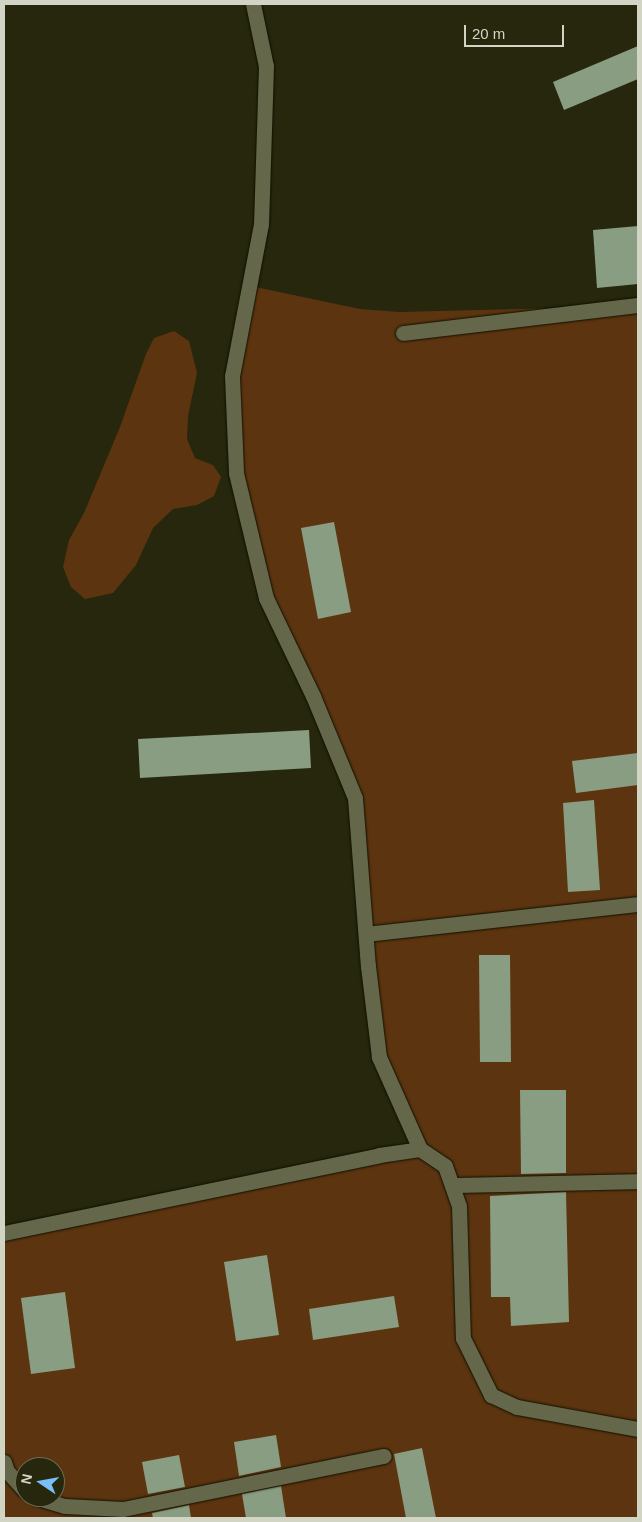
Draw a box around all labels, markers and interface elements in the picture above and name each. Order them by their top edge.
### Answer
scale bar [467,15,567,47]
text: 20 m [472,25,505,42]
north arrow [15,1457,65,1507]
text: N [17,1472,35,1486]

